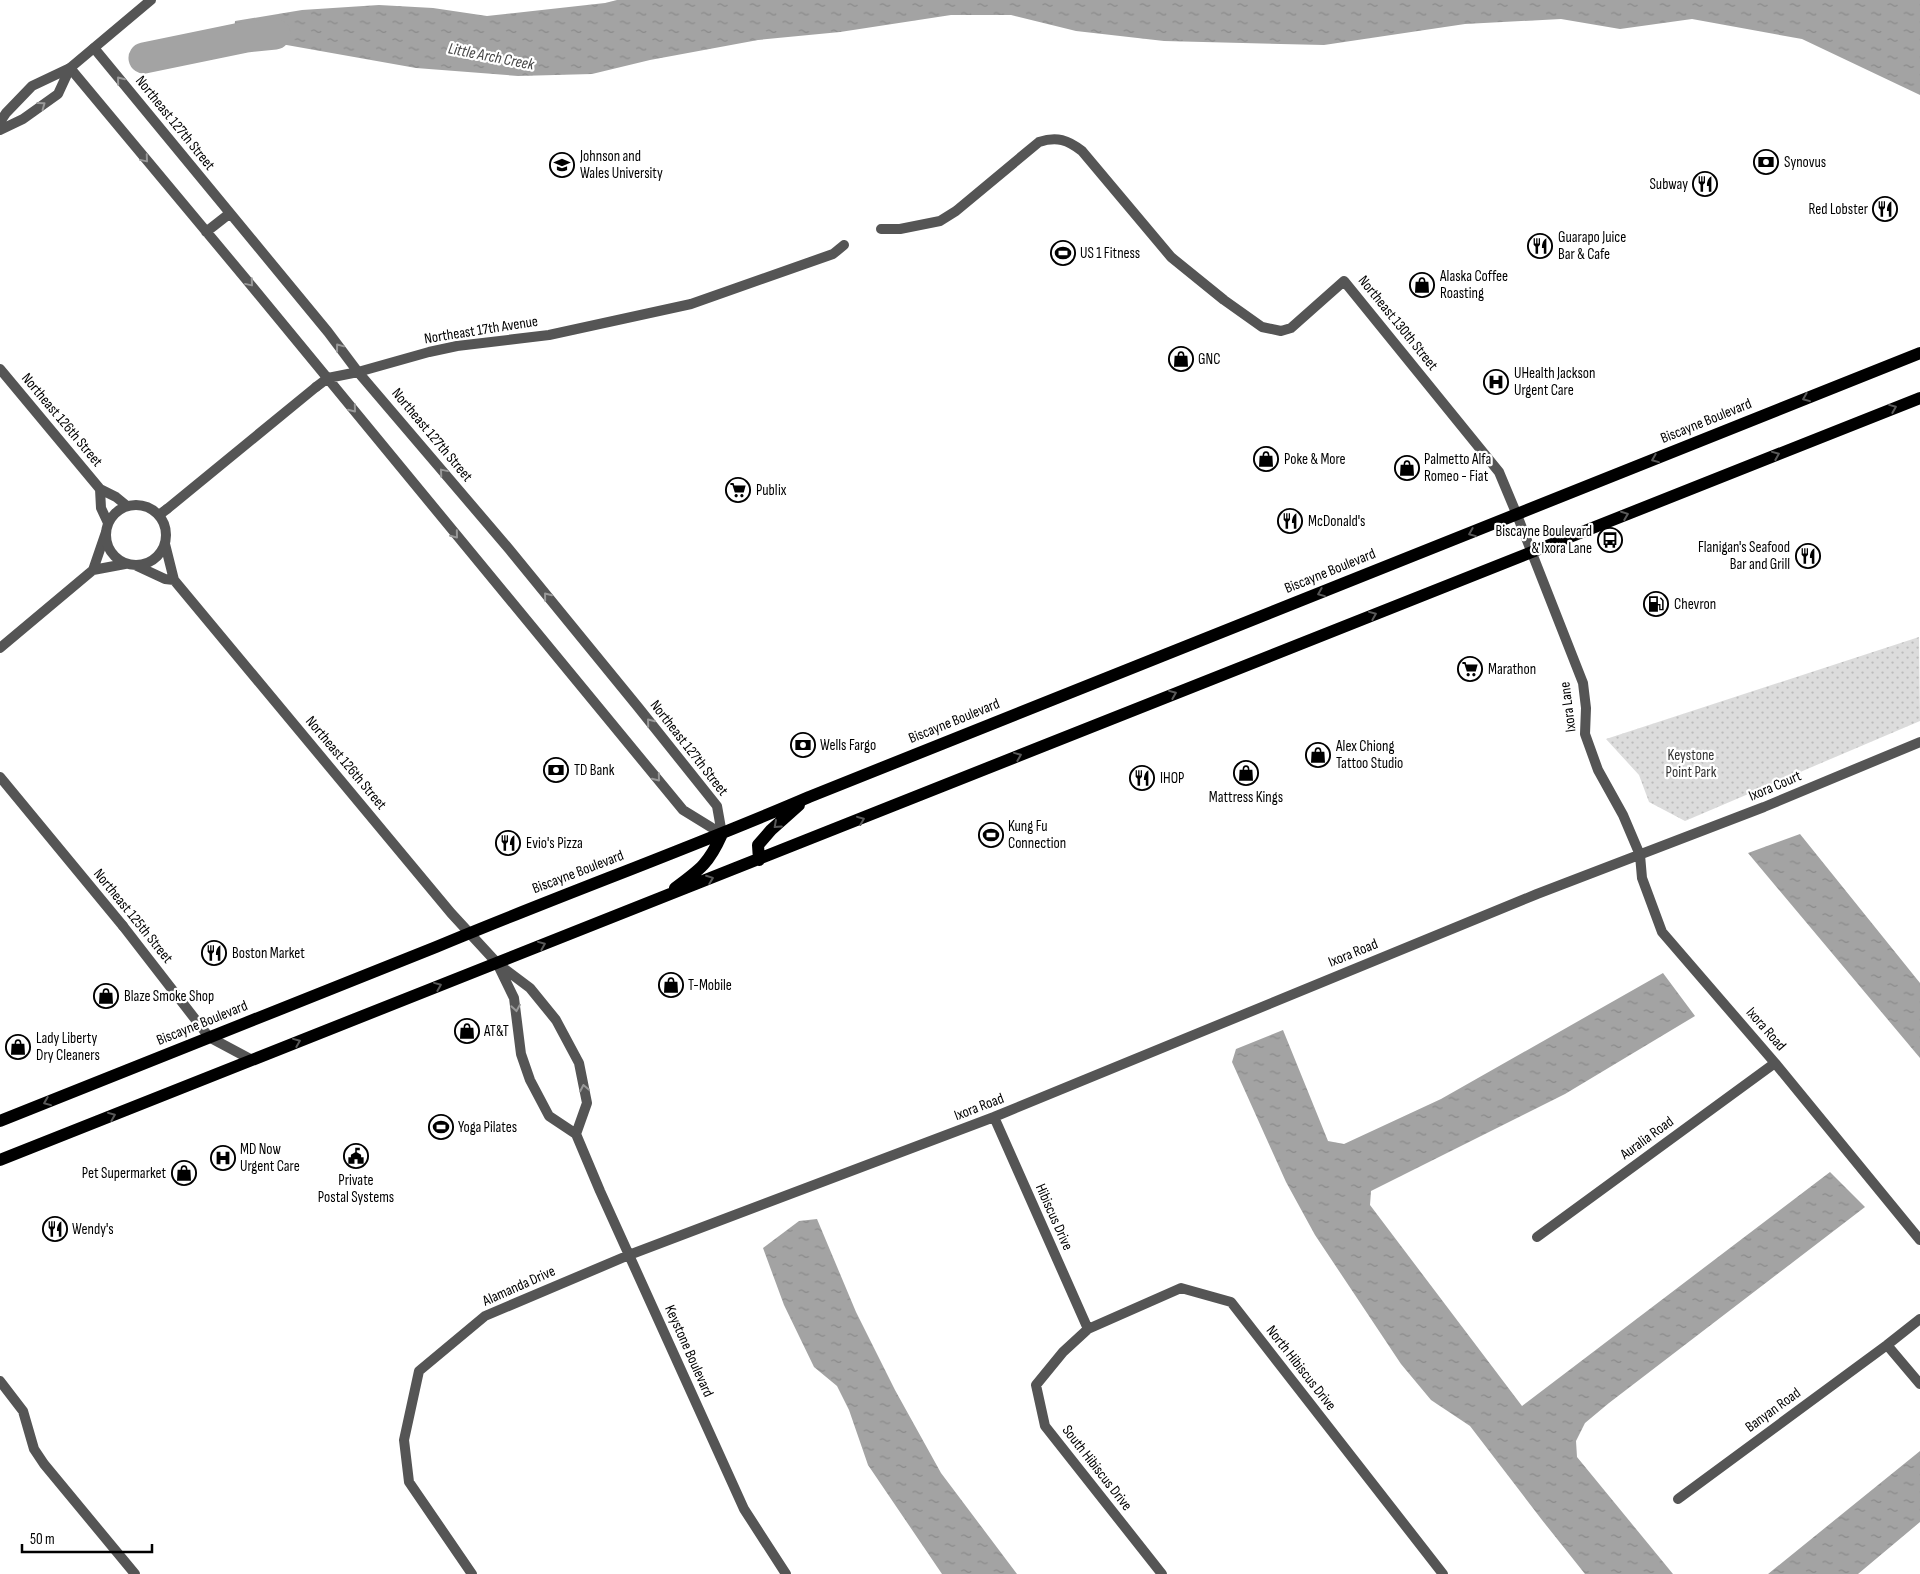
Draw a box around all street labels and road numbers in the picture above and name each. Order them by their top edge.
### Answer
street label: Northeast 127th Street [131,72,219,174]
street label: Northeast 130th Street [1354,272,1442,375]
street label: Northeast 17th Avenue [423,312,539,348]
street label: Northeast 126th Street [17,369,107,471]
street label: Northeast 127th Street [387,384,477,486]
street label: Biscayne Boulevard [1658,394,1754,448]
street label: Biscayne Boulevard [1282,544,1378,598]
street label: Ixora Lane [1555,681,1581,733]
street label: Biscayne Boulevard [906,694,1002,748]
street label: Northeast 127th Street [646,696,733,800]
street label: Northeast 126th Street [301,712,391,814]
street label: Ixora Court [1746,766,1805,806]
street label: Biscayne Boulevard [530,846,626,898]
street label: Northeast 125th Street [89,865,177,967]
street label: Ixora Road [1325,934,1381,972]
street label: Biscayne Boulevard [154,996,250,1050]
street label: Ixora Road [1742,1003,1790,1055]
street label: Ixora Road [951,1089,1007,1125]
street label: Auralia Road [1616,1112,1677,1164]
street label: Hibiscus Drive [1031,1181,1077,1253]
street label: Alamanda Drive [479,1262,558,1311]
street label: Keystone Boulevard [660,1302,718,1400]
street label: North Hibiscus Drive [1262,1322,1340,1414]
street label: Banyan Road [1742,1384,1804,1436]
street label: South Hibiscus Drive [1058,1421,1136,1515]

